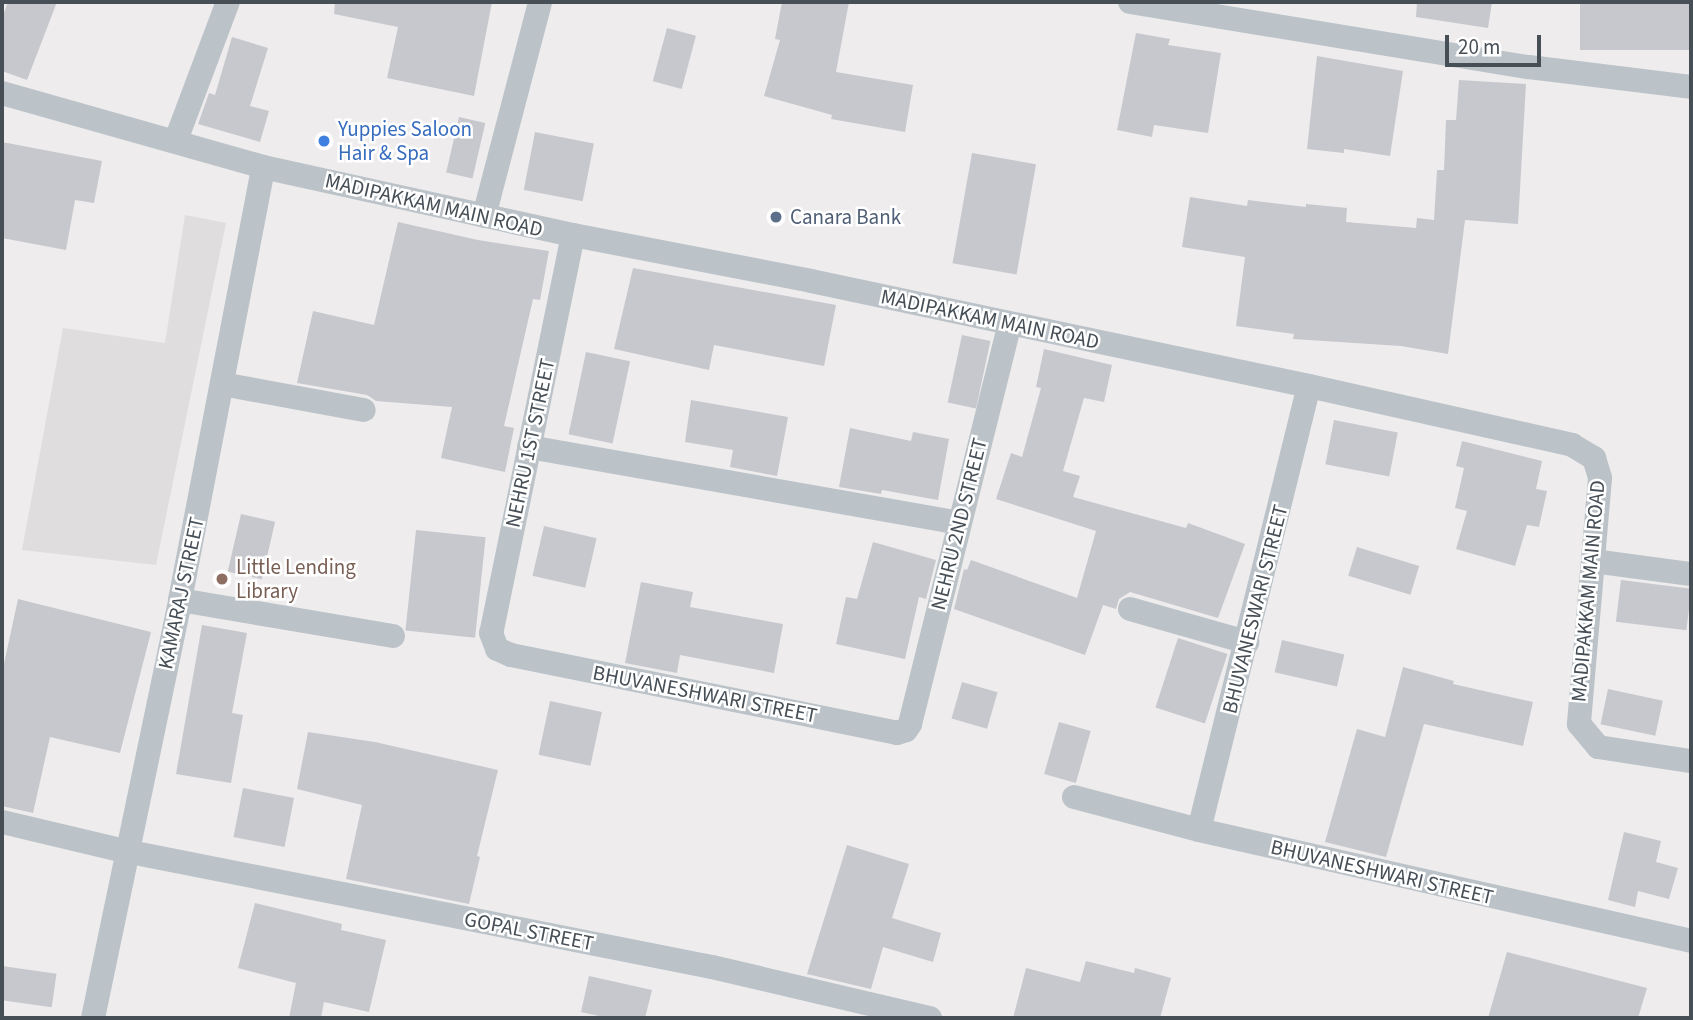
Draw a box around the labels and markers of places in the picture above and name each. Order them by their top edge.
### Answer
place label: Yuppies Saloon Hair & Spa [338,116,472,166]
marker: Yuppies Saloon Hair & Spa [316,133,332,149]
place label: Canara Bank [790,204,901,230]
marker: Canara Bank [768,209,784,225]
place label: Little Lending Library [236,554,356,604]
marker: Little Lending Library [214,571,230,587]

